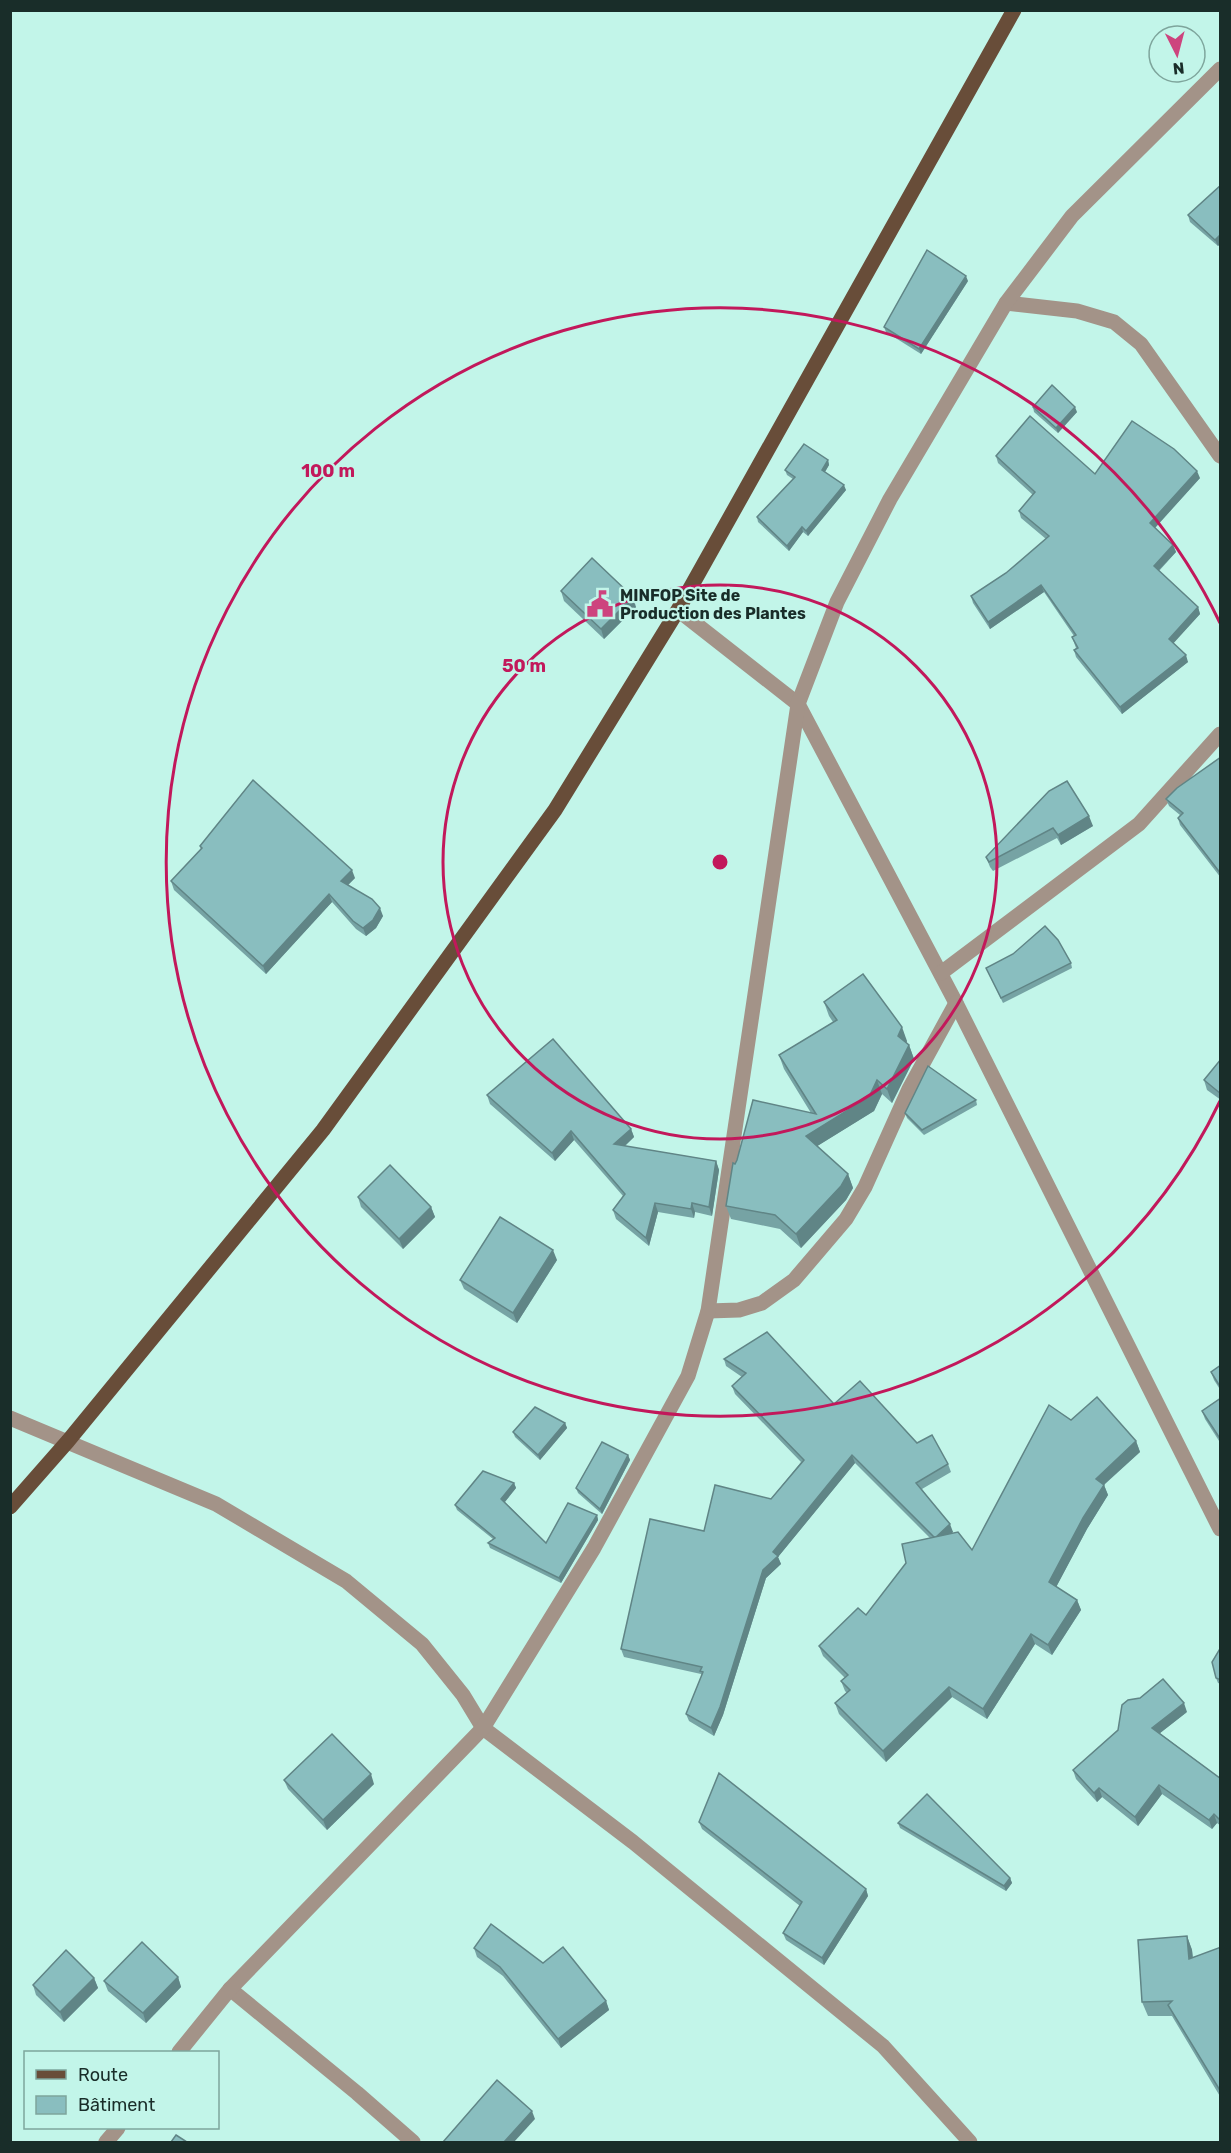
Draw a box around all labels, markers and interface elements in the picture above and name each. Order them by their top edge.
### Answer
north arrow [1147,24,1207,84]
text: N [1172,58,1185,78]
text: 100 m [301,460,355,482]
place label: MINFOP Site de Production des Plantes [620,586,806,623]
public building icon: MINFOP Site de Production des Plantes [585,589,615,619]
text: 50 m [502,655,546,677]
centre of rings [710,852,730,872]
legend [24,2051,219,2129]
text: Route [78,2064,128,2086]
text: Bâtiment [78,2094,155,2116]

